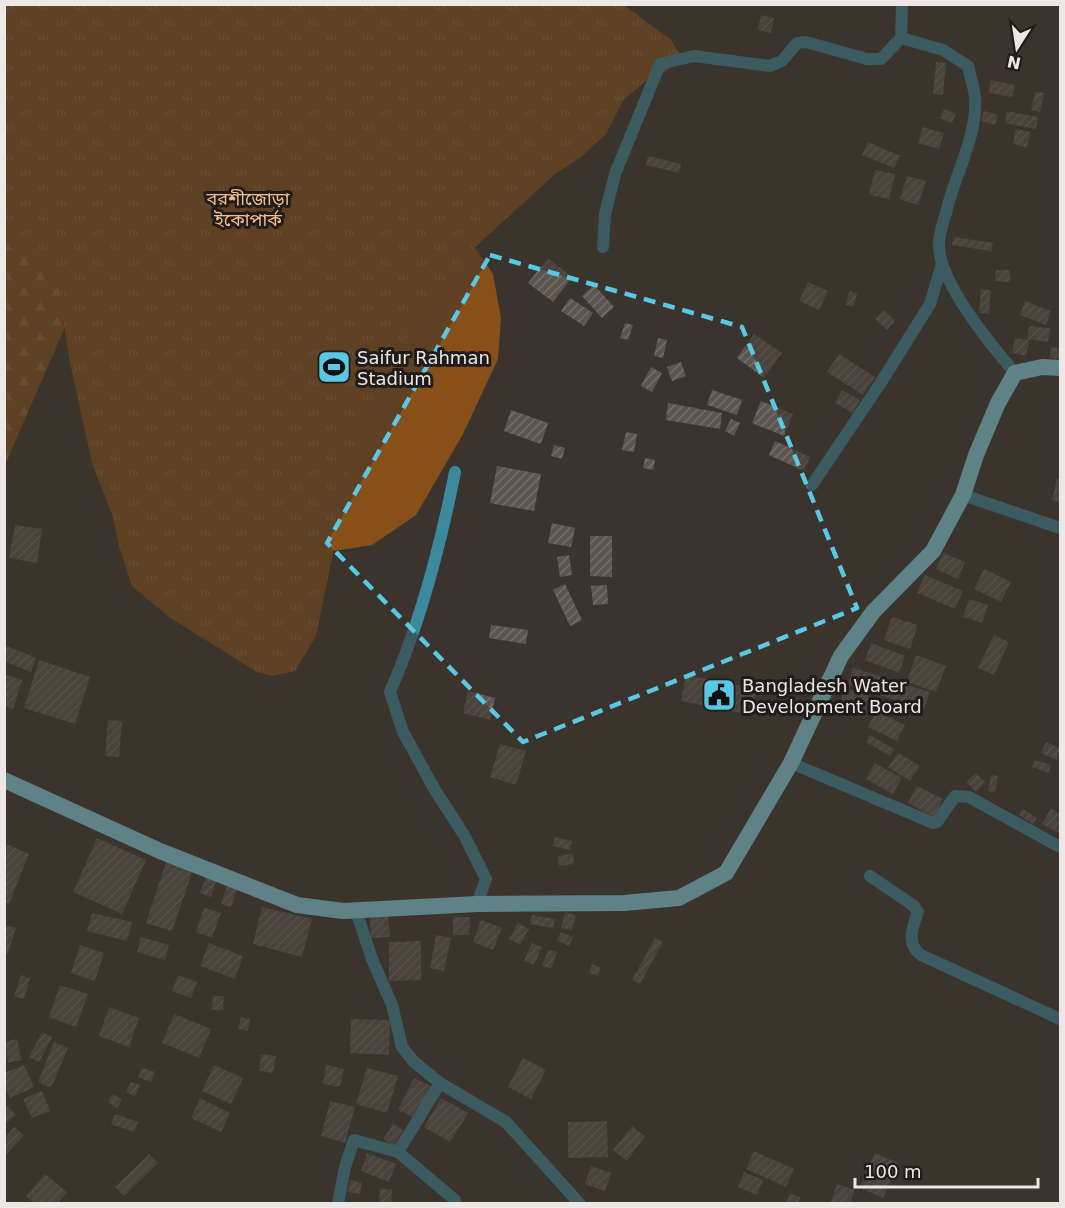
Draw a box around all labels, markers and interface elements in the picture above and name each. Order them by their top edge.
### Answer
north arrow [987,18,1047,78]
text: N [1005,51,1023,73]
park label: বরশীজোড়া ইকোপার্ক [206,188,290,230]
place label: Saifur Rahman Stadium [357,347,490,389]
sports icon: Saifur Rahman Stadium [316,349,352,385]
place label: Bangladesh Water Development Board [742,675,922,717]
public building icon: Bangladesh Water Development Board [701,677,737,713]
scale bar [855,1151,1038,1189]
text: 100 m [864,1161,922,1182]

